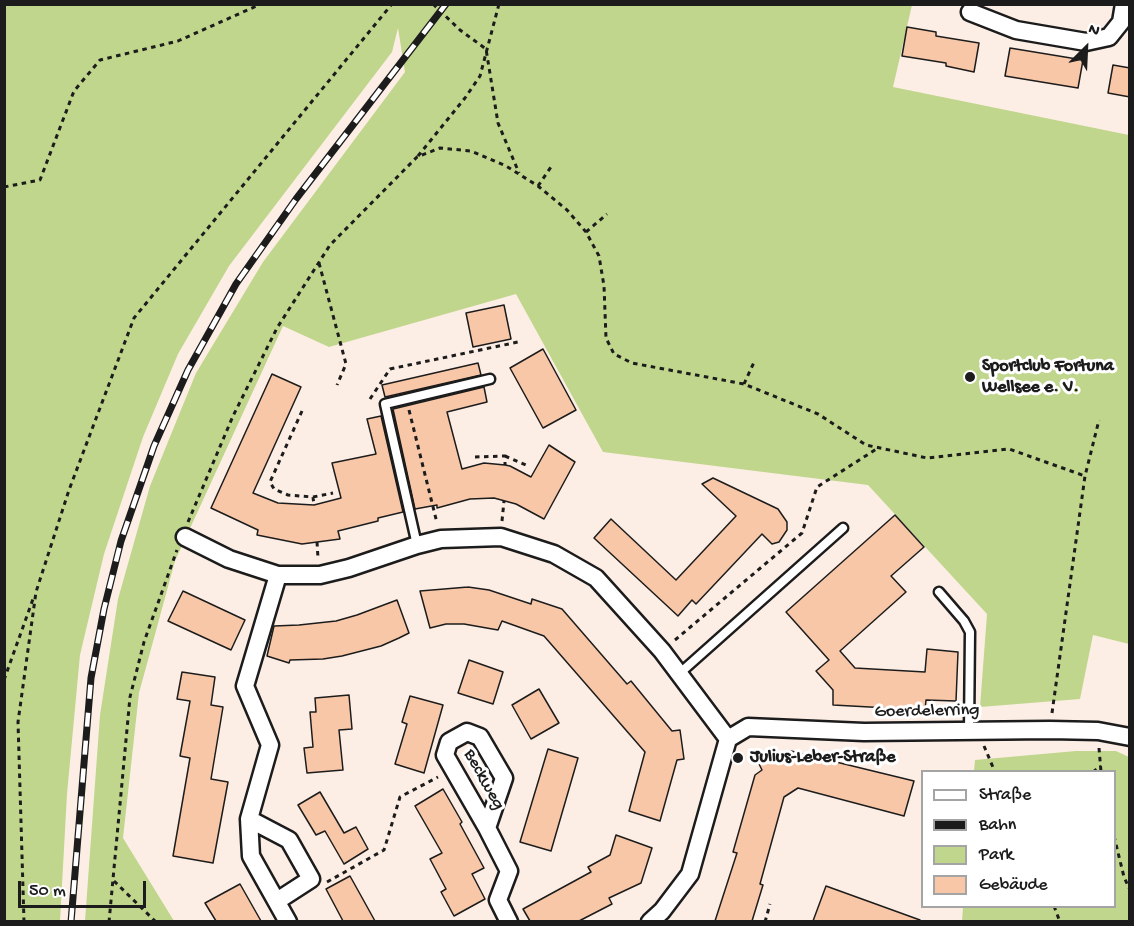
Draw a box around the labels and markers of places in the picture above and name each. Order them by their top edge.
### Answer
place label: Sportclub Fortuna Wellsee e. V. [982,356,1114,398]
marker: Sportclub Fortuna Wellsee e. V. [963,370,977,384]
place label: Julius-Leber-Straße [750,747,896,769]
marker: Julius-Leber-Straße [731,751,745,765]

